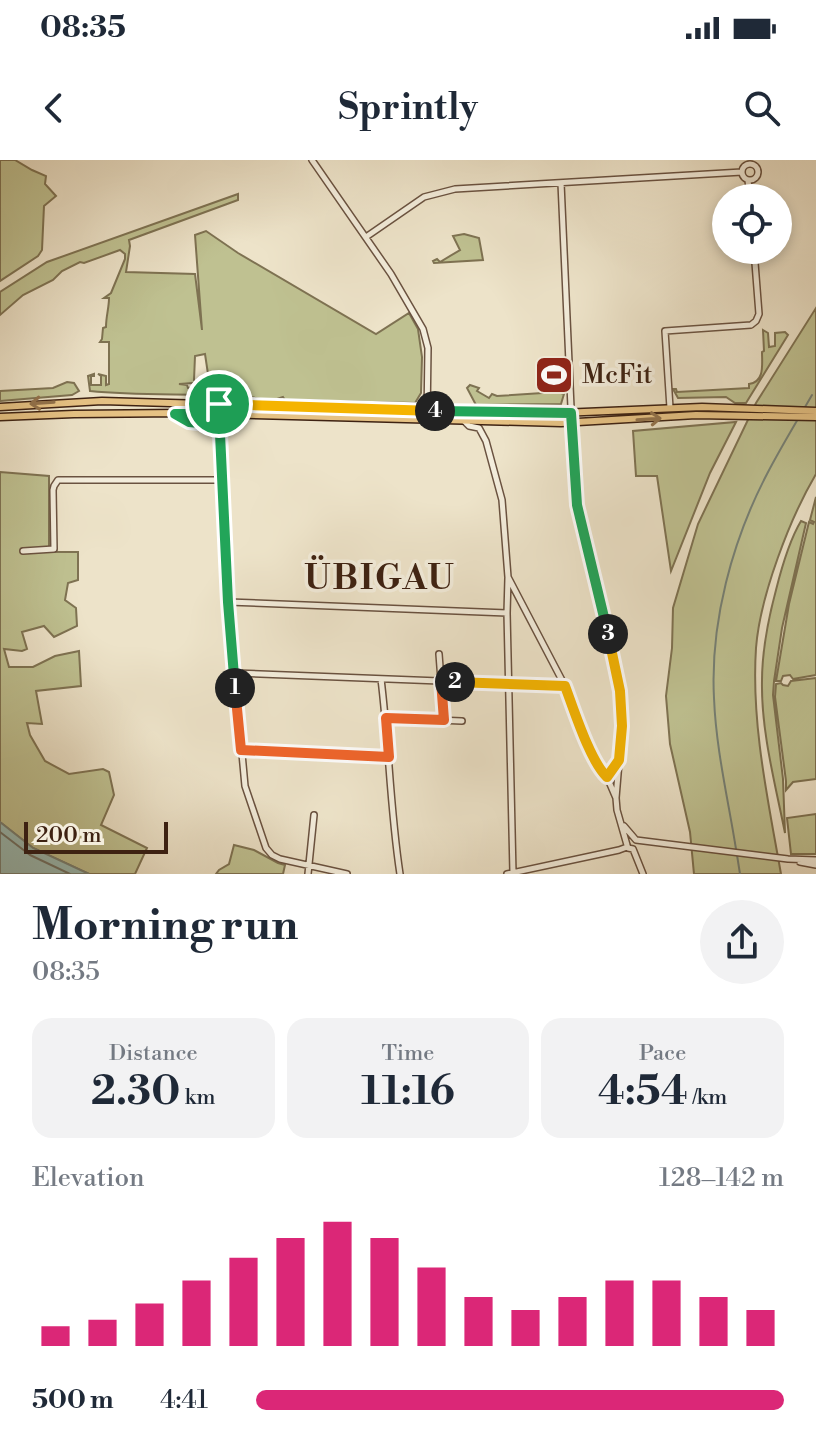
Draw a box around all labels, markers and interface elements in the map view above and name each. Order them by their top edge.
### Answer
text: 08:35 [40,9,126,47]
icon: back [32,86,76,130]
text: Sprintly [338,86,478,131]
icon: search [740,86,784,130]
map controls [712,184,792,264]
button: locate [712,184,792,264]
sports icon: McFit [533,354,575,396]
place label: McFit [582,359,652,391]
pin [185,370,253,438]
icon: arrive [197,382,241,426]
pin: 4 [415,391,455,431]
one-way arrow [29,396,56,411]
text: 4 [428,397,442,424]
one-way arrow [635,411,662,426]
district label: ÜBIGAU [304,555,456,600]
pin: 3 [588,614,628,654]
text: 3 [601,620,615,647]
pin: 2 [435,662,475,702]
pin: 1 [215,668,255,708]
text: 2 [448,668,462,695]
text: 1 [230,674,240,701]
scale bar [24,818,168,854]
text: 200 m [36,822,102,849]
text: Morning run [32,898,298,953]
button: share [700,900,784,984]
text: 08:35 [32,956,100,988]
text: Distance [109,1040,198,1067]
text: Time [382,1040,434,1067]
text: Pace [639,1040,686,1067]
text: 2.30 [91,1067,180,1117]
text: 11:16 [361,1067,455,1117]
text: 4:54 [598,1067,688,1117]
text: km [180,1084,216,1111]
text: /km [688,1084,727,1111]
text: Elevation [32,1162,145,1194]
text: 128–142 m [659,1162,784,1194]
text: 500 m [32,1384,114,1416]
text: 4:41 [160,1384,208,1416]

